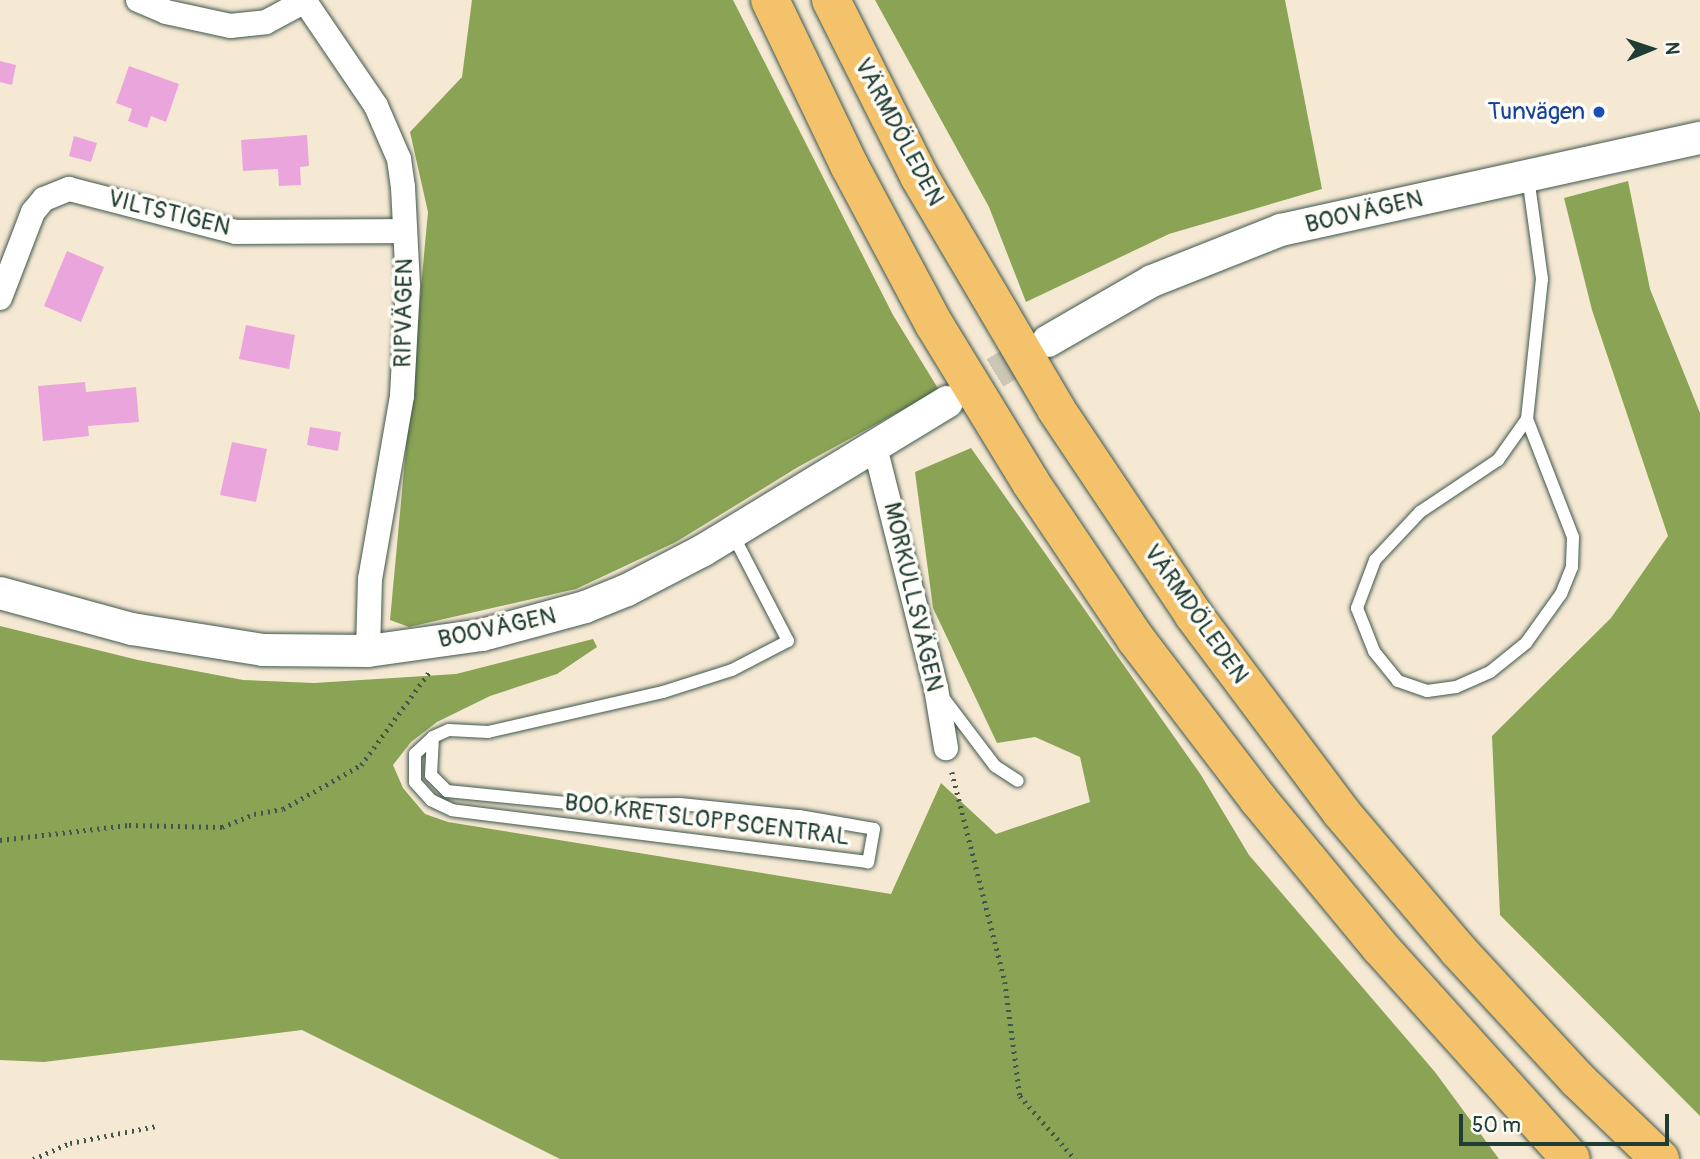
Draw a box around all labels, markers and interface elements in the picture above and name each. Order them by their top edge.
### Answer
north arrow [1616,14,1686,84]
text: N [1660,41,1684,55]
street label: VÄRMDÖLEDEN [848,53,950,211]
place label: Tunvägen [1488,98,1585,126]
marker: Tunvägen [1591,104,1607,120]
street label: VILTSTIGEN [105,184,233,242]
street label: BOOVÄGEN [1302,185,1426,239]
street label: RIPVÄGEN [389,258,419,368]
street label: MORKULLSVÄGEN [877,500,949,694]
street label: VÄRMDÖLEDEN [1137,539,1255,689]
street label: BOOVÄGEN [435,601,559,655]
street label: BOO KRETSLOPPSCENTRAL [563,788,851,852]
scale bar [1462,1100,1672,1144]
text: 50 m [1472,1112,1521,1139]

